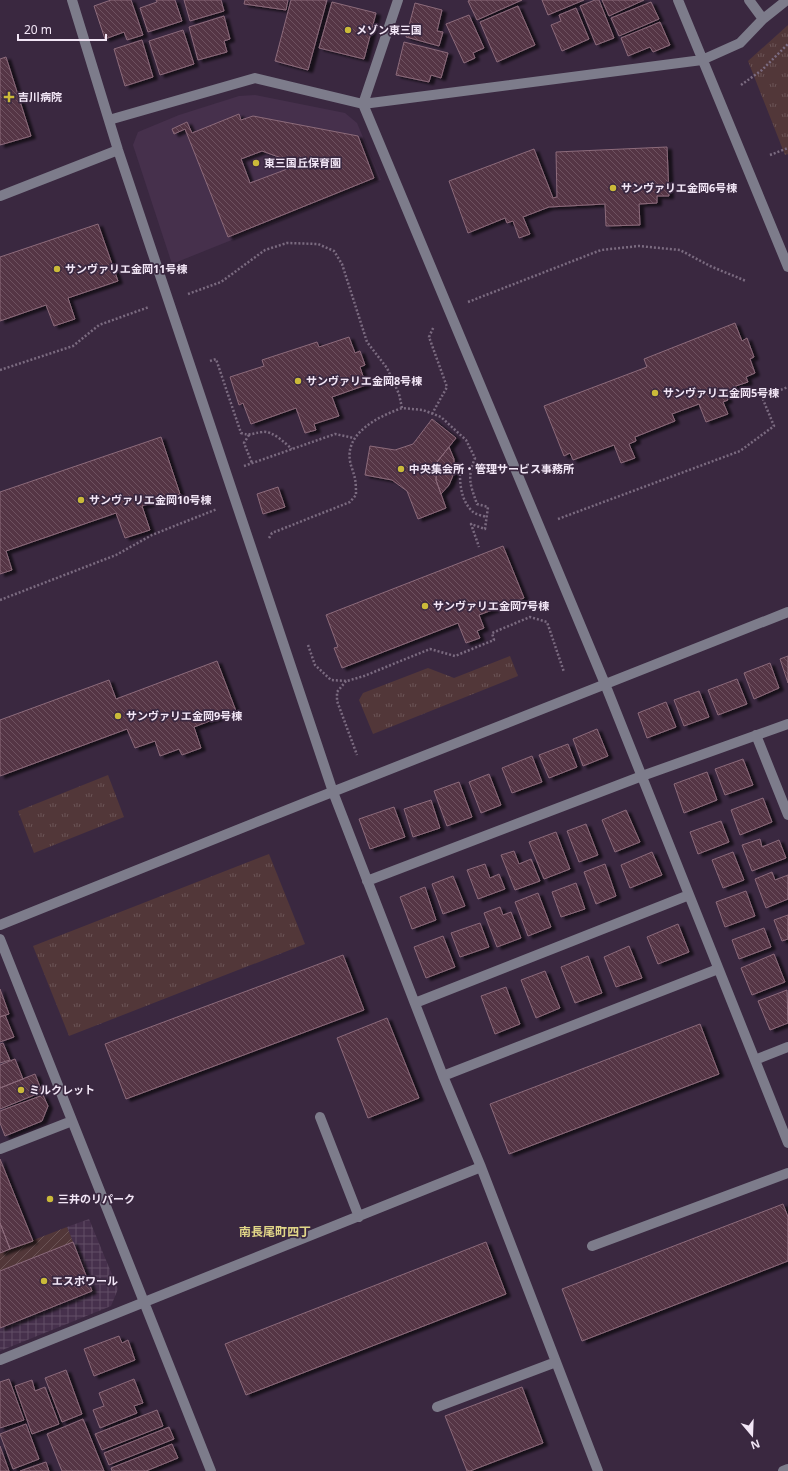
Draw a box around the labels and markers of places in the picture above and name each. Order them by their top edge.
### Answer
place label: メゾン東三国 [356,22,422,37]
marker: メゾン東三国 [343,25,353,35]
place label: 吉川病院 [18,89,62,104]
marker: 吉川病院 [3,91,15,103]
place label: 東三国丘保育園 [264,155,341,170]
marker: 東三国丘保育園 [251,158,261,168]
place label: サンヴァリエ金岡6号棟 [621,180,737,195]
marker: サンヴァリエ金岡6号棟 [608,183,618,193]
place label: サンヴァリエ金岡11号棟 [65,261,188,276]
marker: サンヴァリエ金岡11号棟 [52,264,62,274]
place label: サンヴァリエ金岡8号棟 [306,373,422,388]
marker: サンヴァリエ金岡8号棟 [293,376,303,386]
place label: サンヴァリエ金岡5号棟 [663,385,779,400]
marker: サンヴァリエ金岡5号棟 [650,388,660,398]
place label: 中央集会所・管理サービス事務所 [409,461,574,476]
marker: 中央集会所・管理サービス事務所 [396,464,406,474]
place label: サンヴァリエ金岡10号棟 [89,492,212,507]
marker: サンヴァリエ金岡10号棟 [76,495,86,505]
place label: サンヴァリエ金岡7号棟 [433,598,549,613]
marker: サンヴァリエ金岡7号棟 [420,601,430,611]
place label: サンヴァリエ金岡9号棟 [126,708,242,723]
marker: サンヴァリエ金岡9号棟 [113,711,123,721]
place label: ミルクレット [29,1082,95,1097]
marker: ミルクレット [16,1085,26,1095]
place label: 三井のリパーク [58,1191,135,1206]
marker: 三井のリパーク [45,1194,55,1204]
place label: エスポワール [52,1273,118,1288]
marker: エスポワール [39,1276,49,1286]

